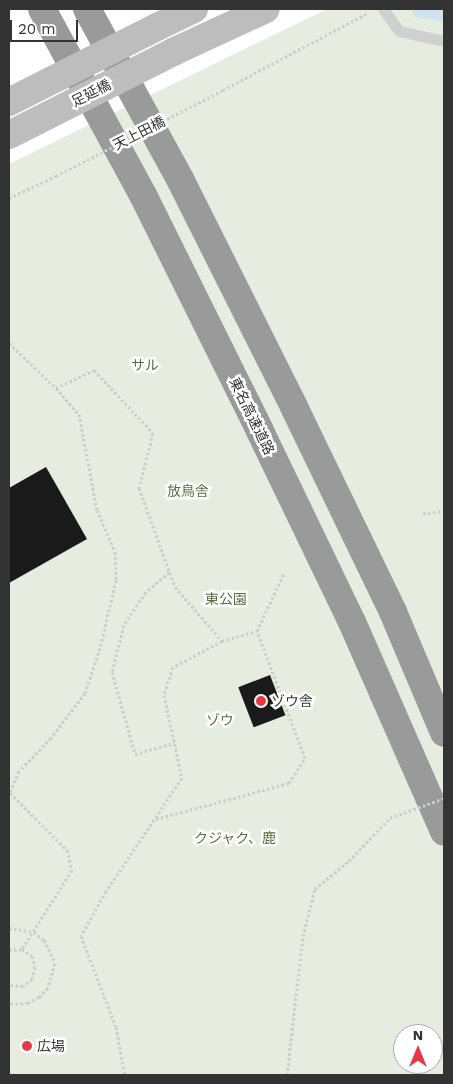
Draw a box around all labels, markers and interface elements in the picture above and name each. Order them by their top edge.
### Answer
scale bar [12,10,80,42]
text: 20 m [18,20,56,38]
street label: 足延橋 [68,76,114,110]
street label: 天上田橋 [110,113,168,153]
park label: サル [131,357,159,373]
street label: 東名高速道路 [226,375,278,457]
park label: 放鳥舎 [167,483,209,499]
park label: 東公園 [205,591,247,607]
place label: ゾウ舎 [271,693,313,709]
marker: ゾウ舎 [255,695,267,707]
park label: ゾウ [206,712,234,728]
park label: クジャク、鹿 [194,830,276,846]
north arrow [393,1024,443,1074]
text: N [413,1027,423,1043]
place label: 広場 [37,1038,65,1054]
marker: 広場 [21,1040,33,1052]

